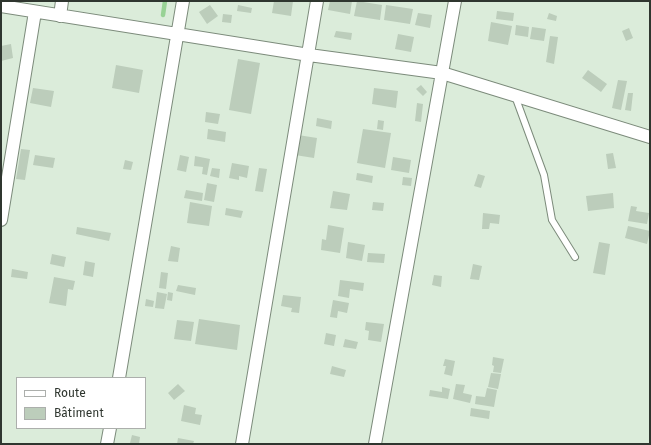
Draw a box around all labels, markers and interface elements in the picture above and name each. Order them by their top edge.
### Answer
legend [16,377,146,429]
text: Route [54,386,86,400]
text: Bâtiment [54,406,104,420]

